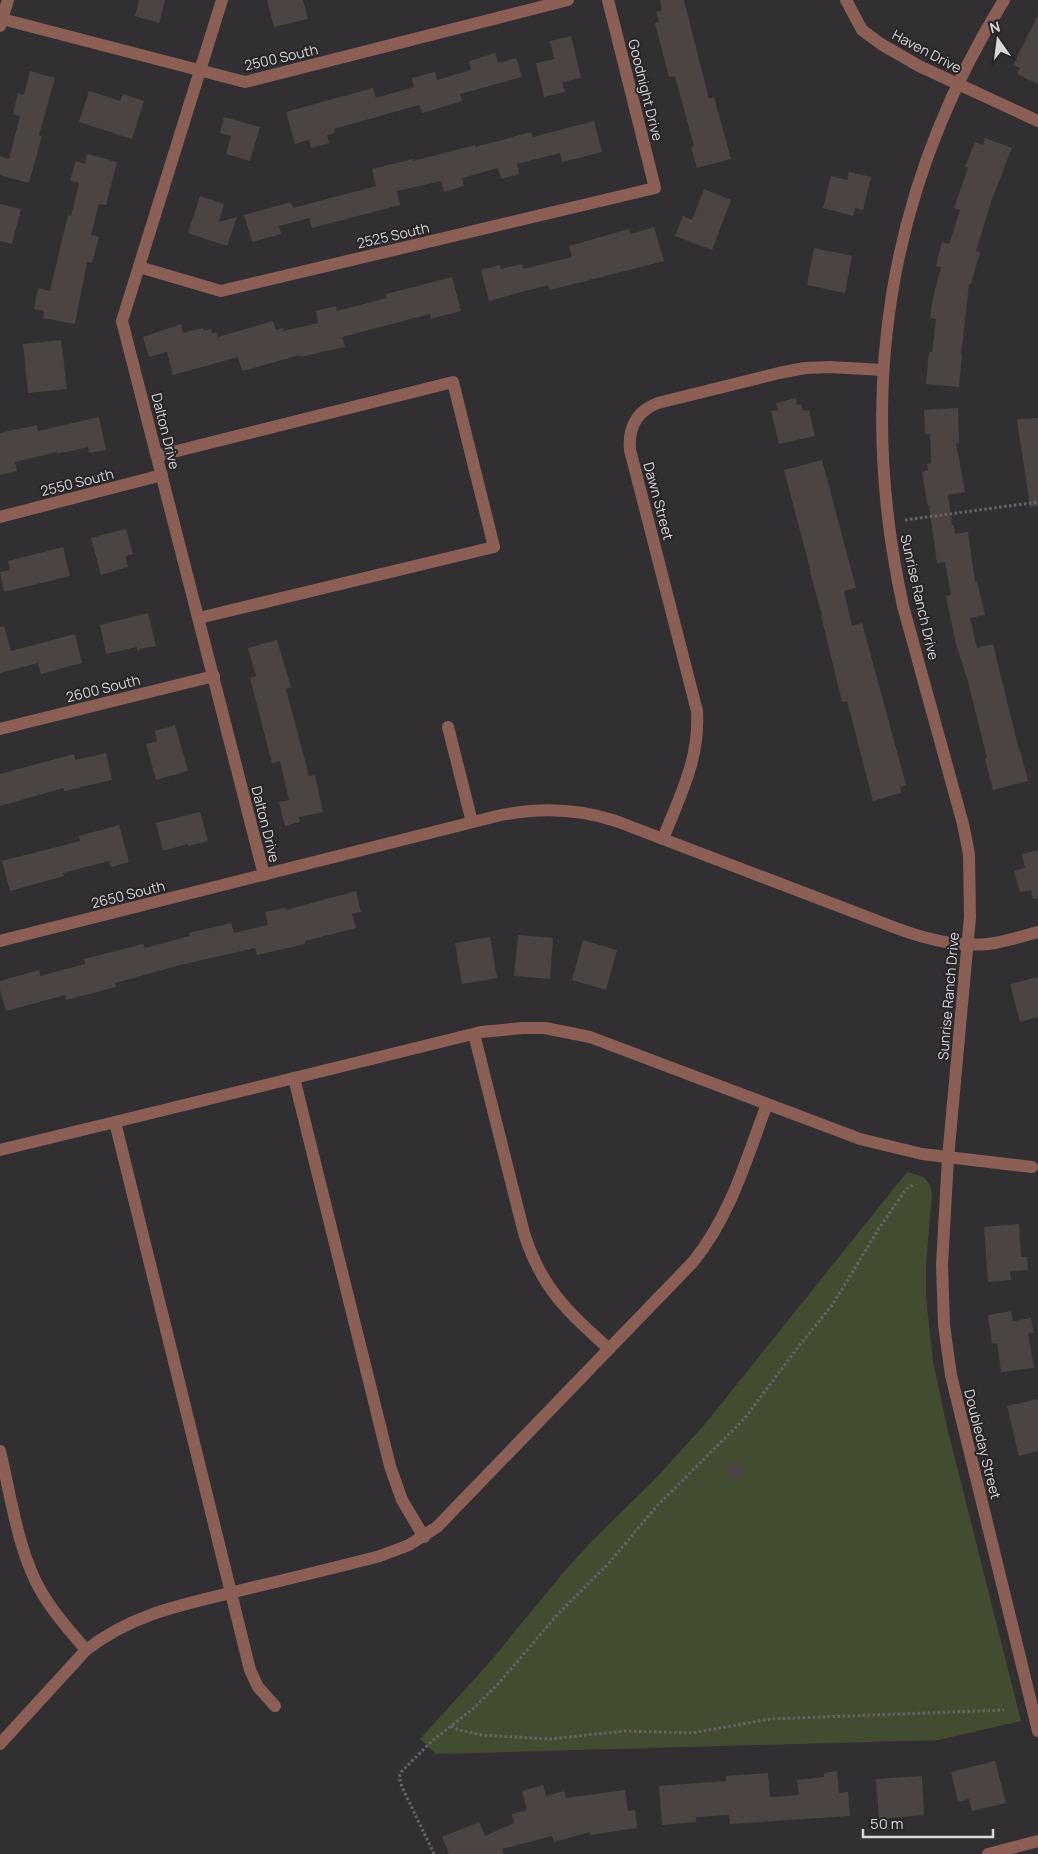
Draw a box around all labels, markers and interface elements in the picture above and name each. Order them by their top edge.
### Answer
north arrow [973,15,1023,65]
text: N [988,16,1002,37]
street label: Haven Drive [889,25,965,77]
street label: Goodnight Drive [624,37,668,143]
street label: 2500 South [242,39,320,75]
street label: 2525 South [355,217,431,253]
street label: Dalton Drive [147,391,185,471]
street label: Dawn Street [639,460,679,542]
street label: 2550 South [38,464,116,500]
street label: Sunrise Ranch Drive [896,532,944,662]
street label: 2600 South [64,670,142,706]
street label: Dalton Drive [247,784,285,864]
street label: 2650 South [89,876,167,912]
street label: Sunrise Ranch Drive [933,931,963,1061]
street label: Doubleday Street [960,1387,1006,1501]
scale bar [863,1806,993,1838]
text: 50 m [870,1813,904,1834]

